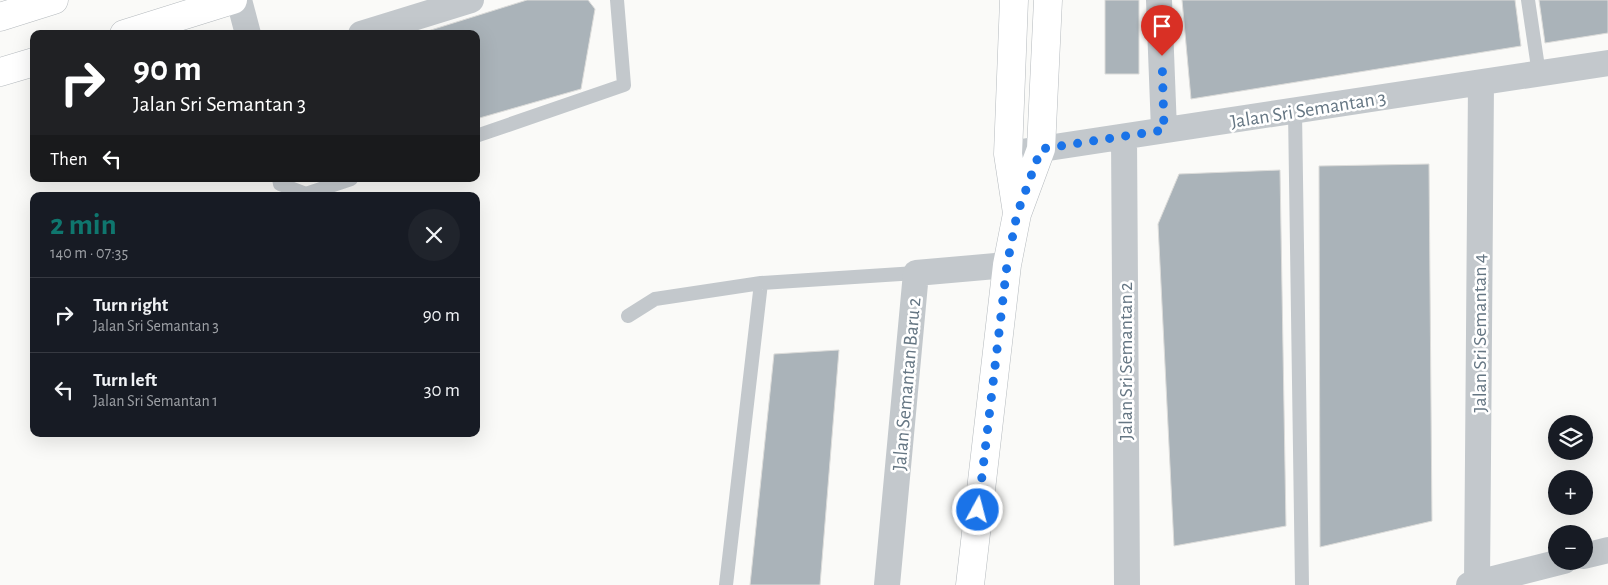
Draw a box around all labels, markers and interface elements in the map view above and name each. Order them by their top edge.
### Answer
pin [1141,5,1183,56]
icon: arrive [1148,12,1176,40]
icon: right [50,50,115,115]
text: 90 m [133,52,202,87]
street label: Jalan Sri Semantan 3 [1229,88,1387,132]
text: Jalan Sri Semantan 3 [133,93,306,115]
icon: left [98,145,126,173]
text: Then [50,150,88,169]
button: close [408,209,460,261]
text: 2 min [50,210,117,240]
text: 140 m · 07:35 [50,245,128,261]
street label: Jalan Sri Semantan 4 [1470,254,1490,412]
street label: Jalan Sri Semantan 2 [1116,282,1136,440]
text: Turn right [93,296,168,315]
street label: Jalan Semantan Baru 2 [889,296,925,472]
icon: right [50,301,78,329]
text: 90 m [423,306,460,325]
text: Jalan Sri Semantan 3 [93,318,219,334]
text: Turn left [93,371,157,390]
icon: left [50,376,78,404]
text: 30 m [424,381,460,400]
text: Jalan Sri Semantan 1 [93,393,218,409]
map controls [1548,415,1593,570]
button: layers [1548,415,1593,460]
button: + [1548,470,1593,515]
position arrow [951,483,1003,535]
button: − [1548,525,1593,570]

